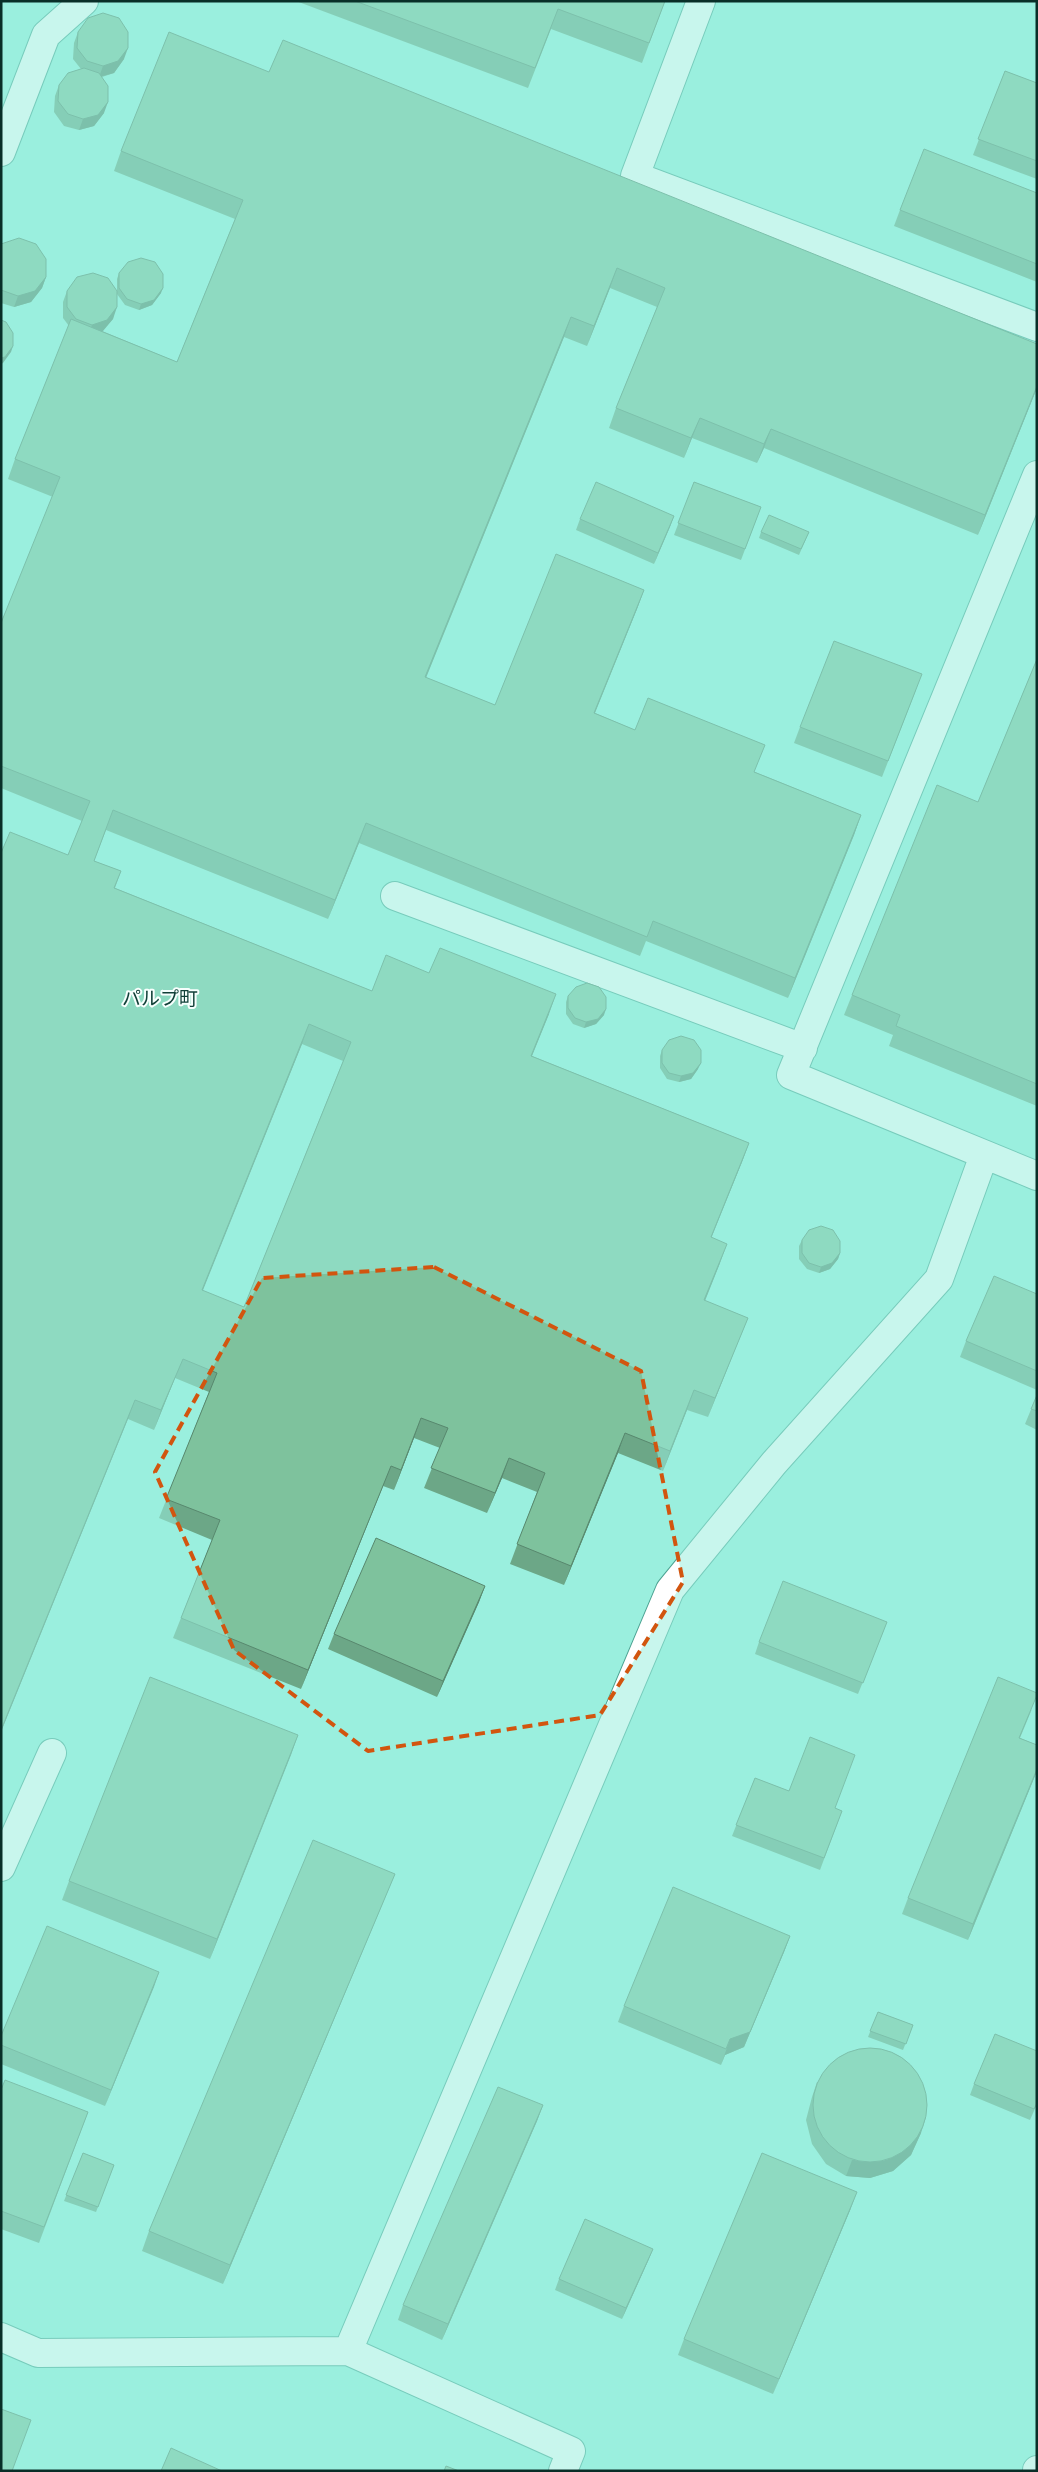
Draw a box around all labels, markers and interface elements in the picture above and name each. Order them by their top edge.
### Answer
district label: パルプ町 [122,986,198,1013]

